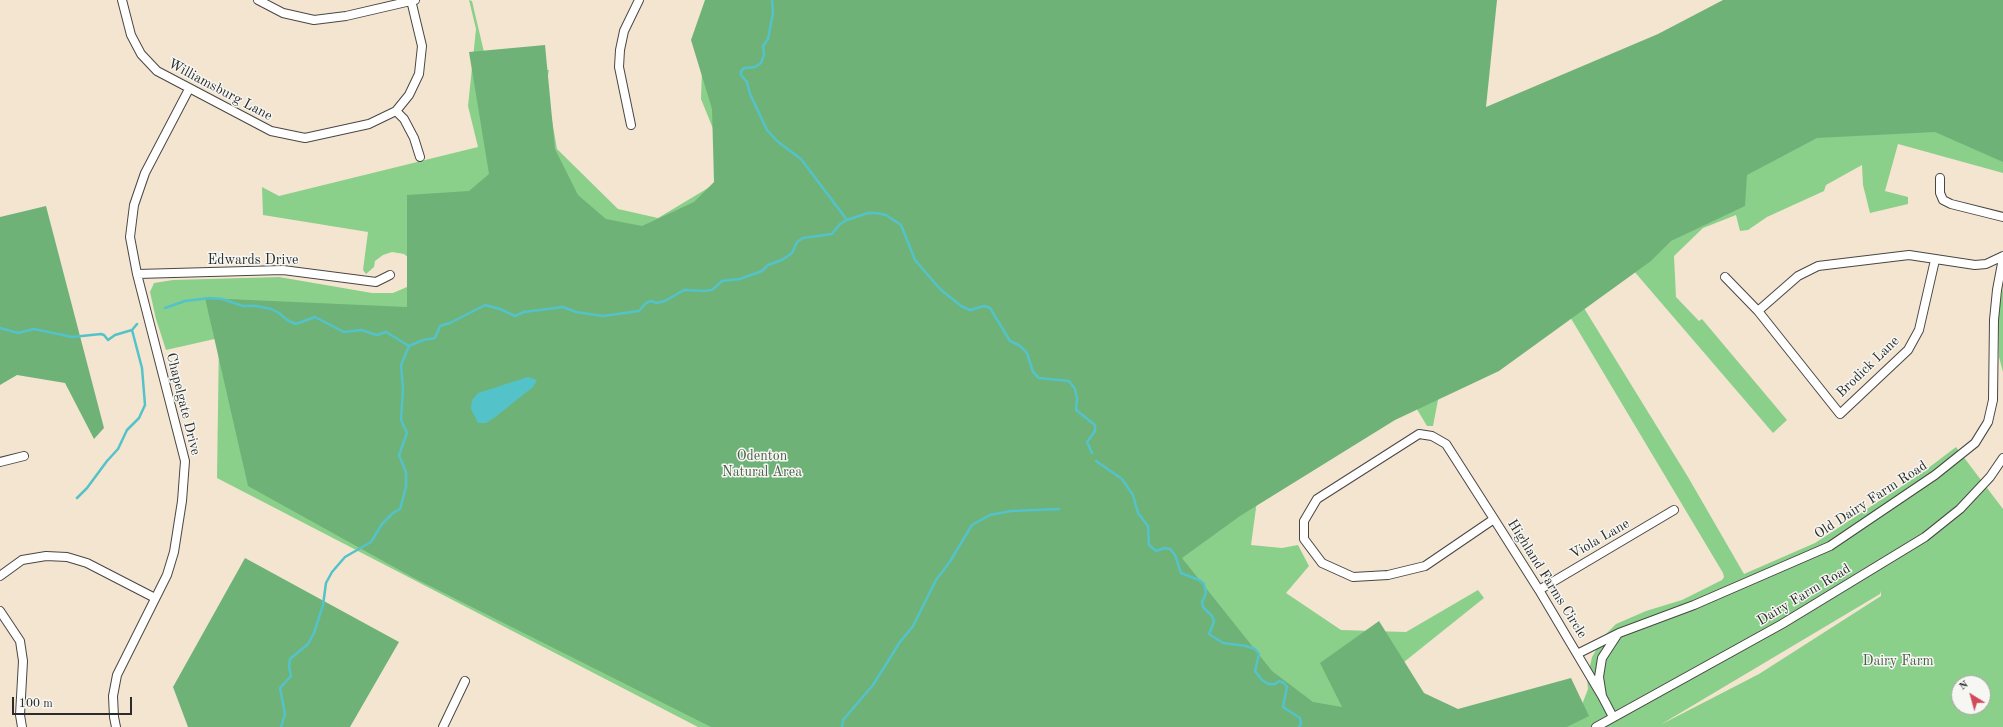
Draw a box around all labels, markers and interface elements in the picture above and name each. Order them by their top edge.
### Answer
street label: Williamsburg Lane [165,55,275,125]
street label: Edwards Drive [208,252,298,268]
street label: Brodick Lane [1833,333,1903,401]
street label: Chapelgate Drive [162,351,204,457]
park label: Odenton Natural Area [722,448,802,480]
street label: Old Dairy Farm Road [1812,457,1930,543]
street label: Viola Lane [1567,515,1633,563]
street label: Highland Farms Circle [1504,516,1590,642]
street label: Dairy Farm Road [1754,560,1854,630]
park label: Dairy Farm [1862,653,1934,669]
north arrow [1951,675,1991,715]
text: N [1957,679,1971,693]
scale bar [14,689,134,715]
text: 100 m [19,698,53,710]

